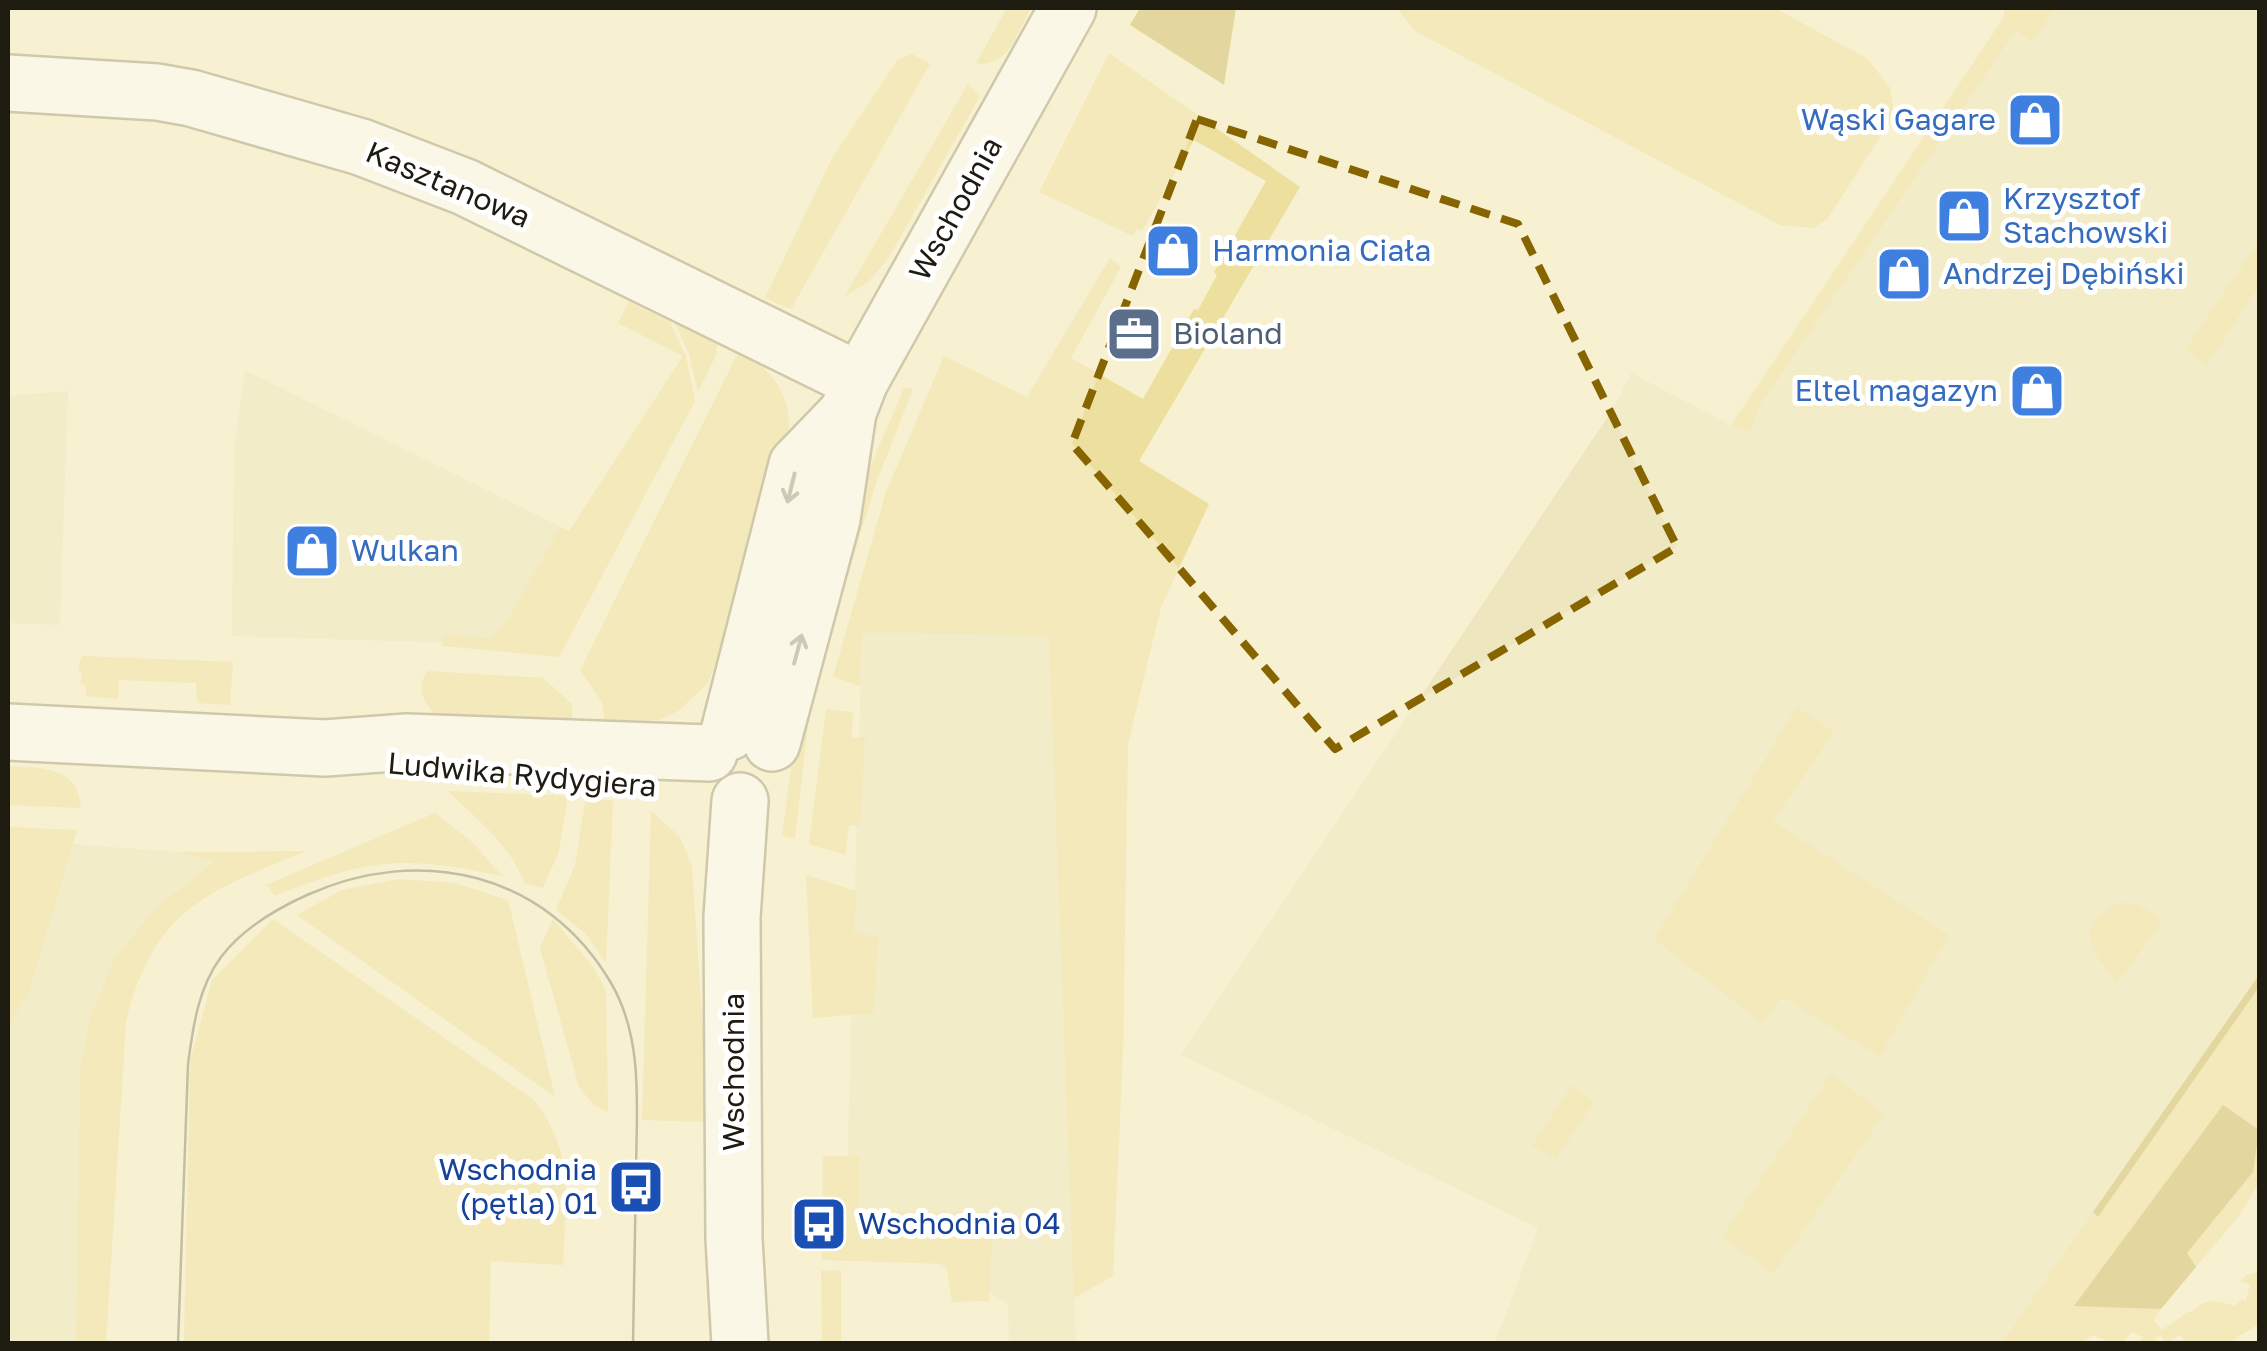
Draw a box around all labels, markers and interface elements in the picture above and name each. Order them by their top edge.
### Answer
shop icon: Wąski Gagare [2005,90,2065,150]
place label: Wąski Gagare [1801,101,1996,137]
street label: Wschodnia [901,130,1009,287]
street label: Kasztanowa [361,133,536,235]
place label: Krzysztof Stachowski [2003,180,2168,250]
shop icon: Krzysztof Stachowski [1934,186,1994,246]
shop icon: Harmonia Ciała [1143,221,1203,281]
place label: Harmonia Ciała [1212,232,1431,268]
shop icon: Andrzej Dębiński [1874,244,1934,304]
place label: Andrzej Dębiński [1943,255,2184,291]
office icon: Bioland [1104,304,1164,364]
place label: Bioland [1173,315,1283,351]
shop icon: Eltel magazyn [2007,361,2067,421]
place label: Eltel magazyn [1794,372,1998,408]
one-way arrow [781,471,799,503]
shop icon: Wulkan [282,521,342,581]
place label: Wulkan [351,532,459,568]
one-way arrow [790,634,808,666]
street label: Ludwika Rydygiera [386,744,658,804]
street label: Wschodnia [715,993,751,1151]
place label: Wschodnia (pętla) 01 [439,1151,597,1221]
bus stop icon: Wschodnia (pętla) 01 [606,1157,666,1217]
bus stop icon: Wschodnia 04 [789,1194,849,1254]
place label: Wschodnia 04 [858,1205,1061,1241]

